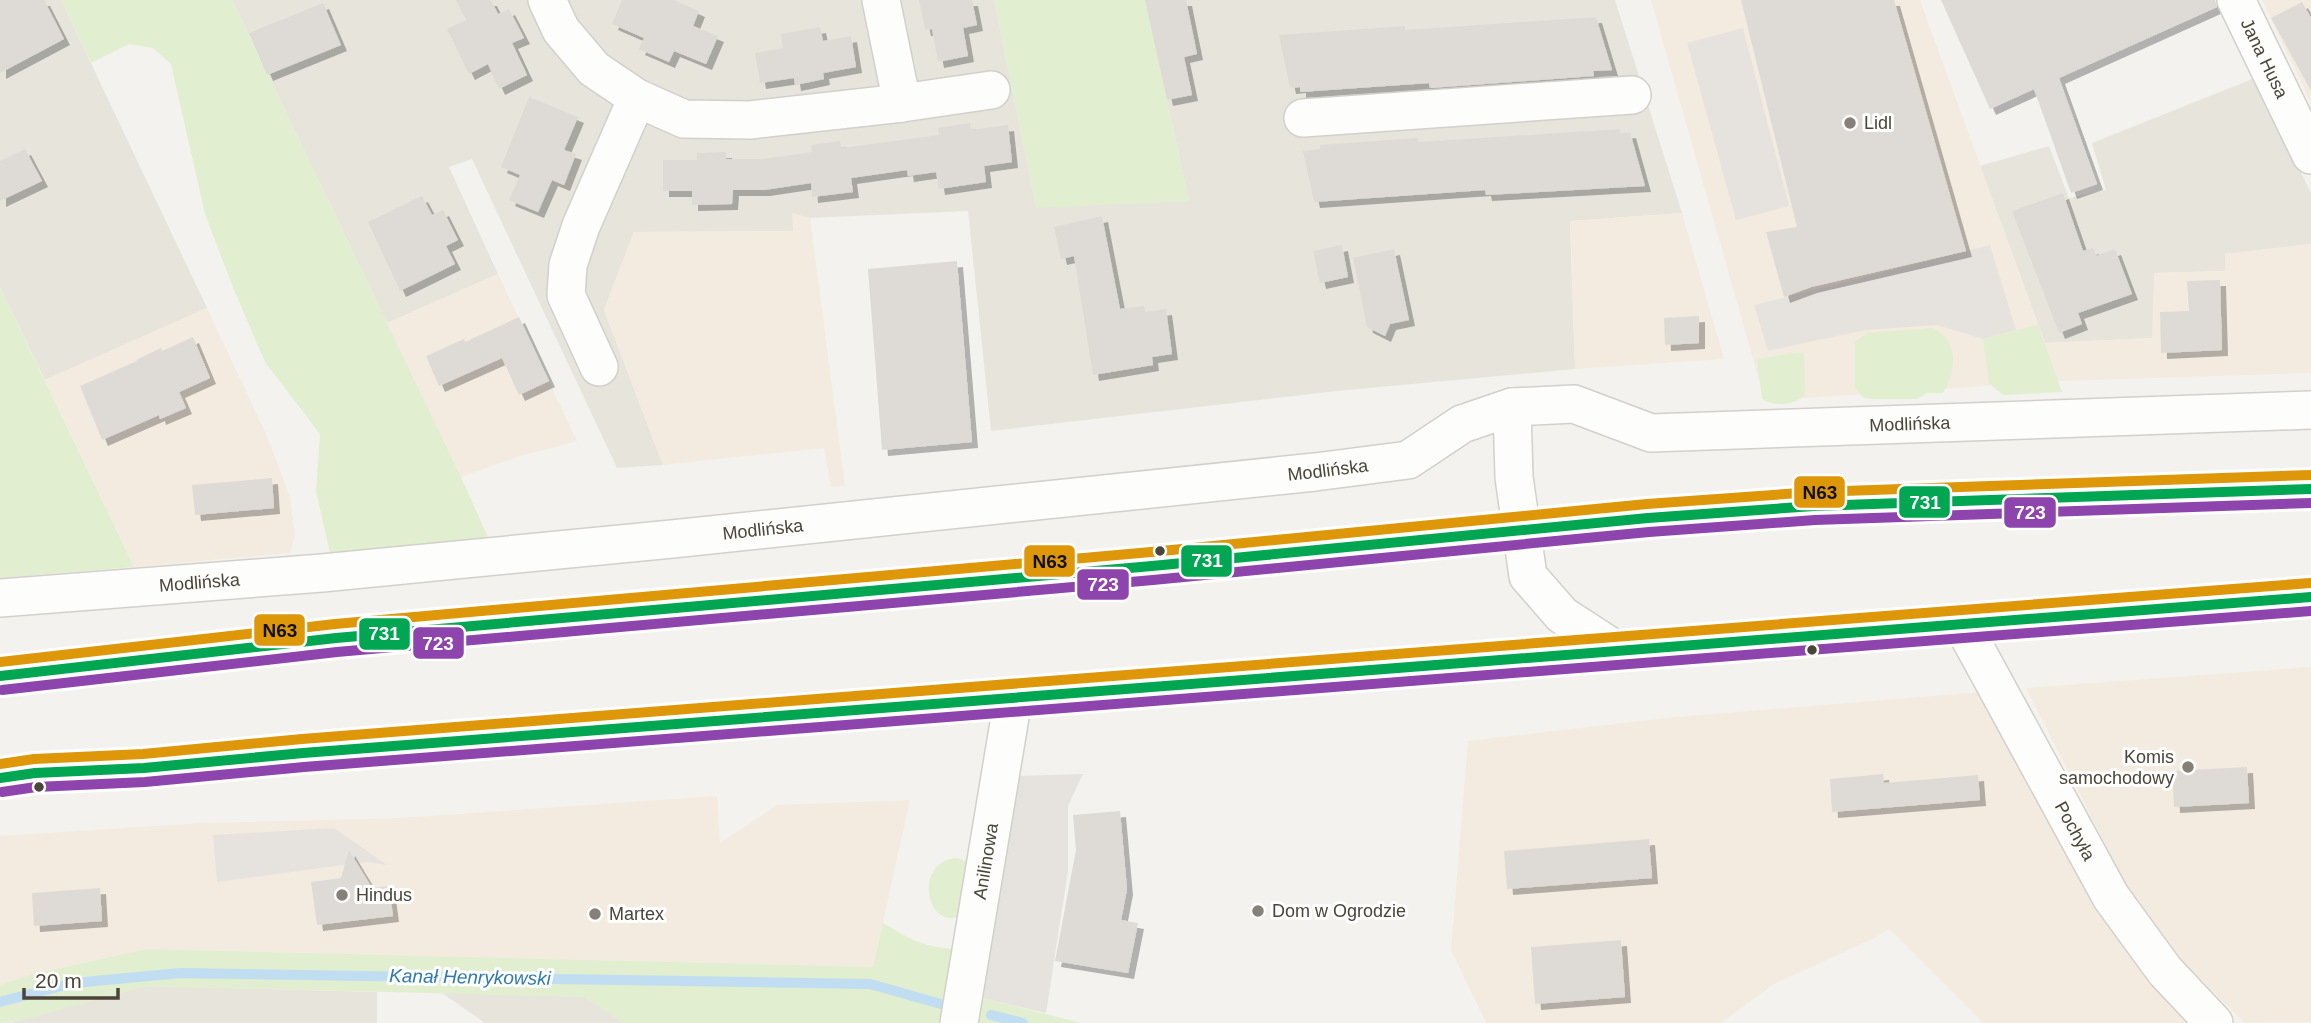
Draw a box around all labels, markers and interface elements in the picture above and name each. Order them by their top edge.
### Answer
street label: Jana Husa [2237,15,2292,103]
place label: Lidl [1864,113,1892,133]
marker: Lidl [1842,115,1858,131]
street label: Modlińska [1869,413,1952,435]
street label: Modlińska [1286,455,1370,485]
line badge: N63 [1793,475,1846,509]
text: N63 [1803,482,1837,503]
line badge: 731 [1898,485,1951,519]
text: 731 [1909,492,1941,513]
line badge: 723 [2003,496,2057,529]
text: 723 [2014,502,2046,523]
street label: Modlińska [722,515,805,544]
line badge: N63 [1023,544,1076,578]
unlabelled marker [1153,544,1167,558]
line badge: 731 [1180,544,1233,578]
text: 731 [1191,550,1223,571]
text: N63 [1033,551,1067,572]
line badge: 723 [1076,568,1130,601]
street label: Modlińska [158,569,242,596]
text: 723 [1087,574,1119,595]
line badge: N63 [253,613,306,647]
line badge: 731 [358,617,411,651]
text: N63 [263,620,297,641]
text: 731 [368,623,400,644]
line badge: 723 [412,626,465,660]
text: 723 [422,633,454,654]
unlabelled marker [1805,643,1819,657]
place label: Komis samochodowy [2059,747,2174,788]
marker: Komis samochodowy [2180,759,2196,775]
unlabelled marker [32,780,46,794]
street label: Pochyła [2051,798,2100,865]
street label: Anilinowa [970,821,1002,901]
place label: Hindus [356,885,412,905]
marker: Hindus [334,887,350,903]
place label: Dom w Ogrodzie [1272,901,1406,921]
marker: Dom w Ogrodzie [1250,903,1266,919]
place label: Martex [609,904,664,924]
marker: Martex [587,906,603,922]
scale bar [24,956,119,1000]
water label: Kanał Henrykowski [389,965,552,989]
text: 20 m [35,969,82,992]

